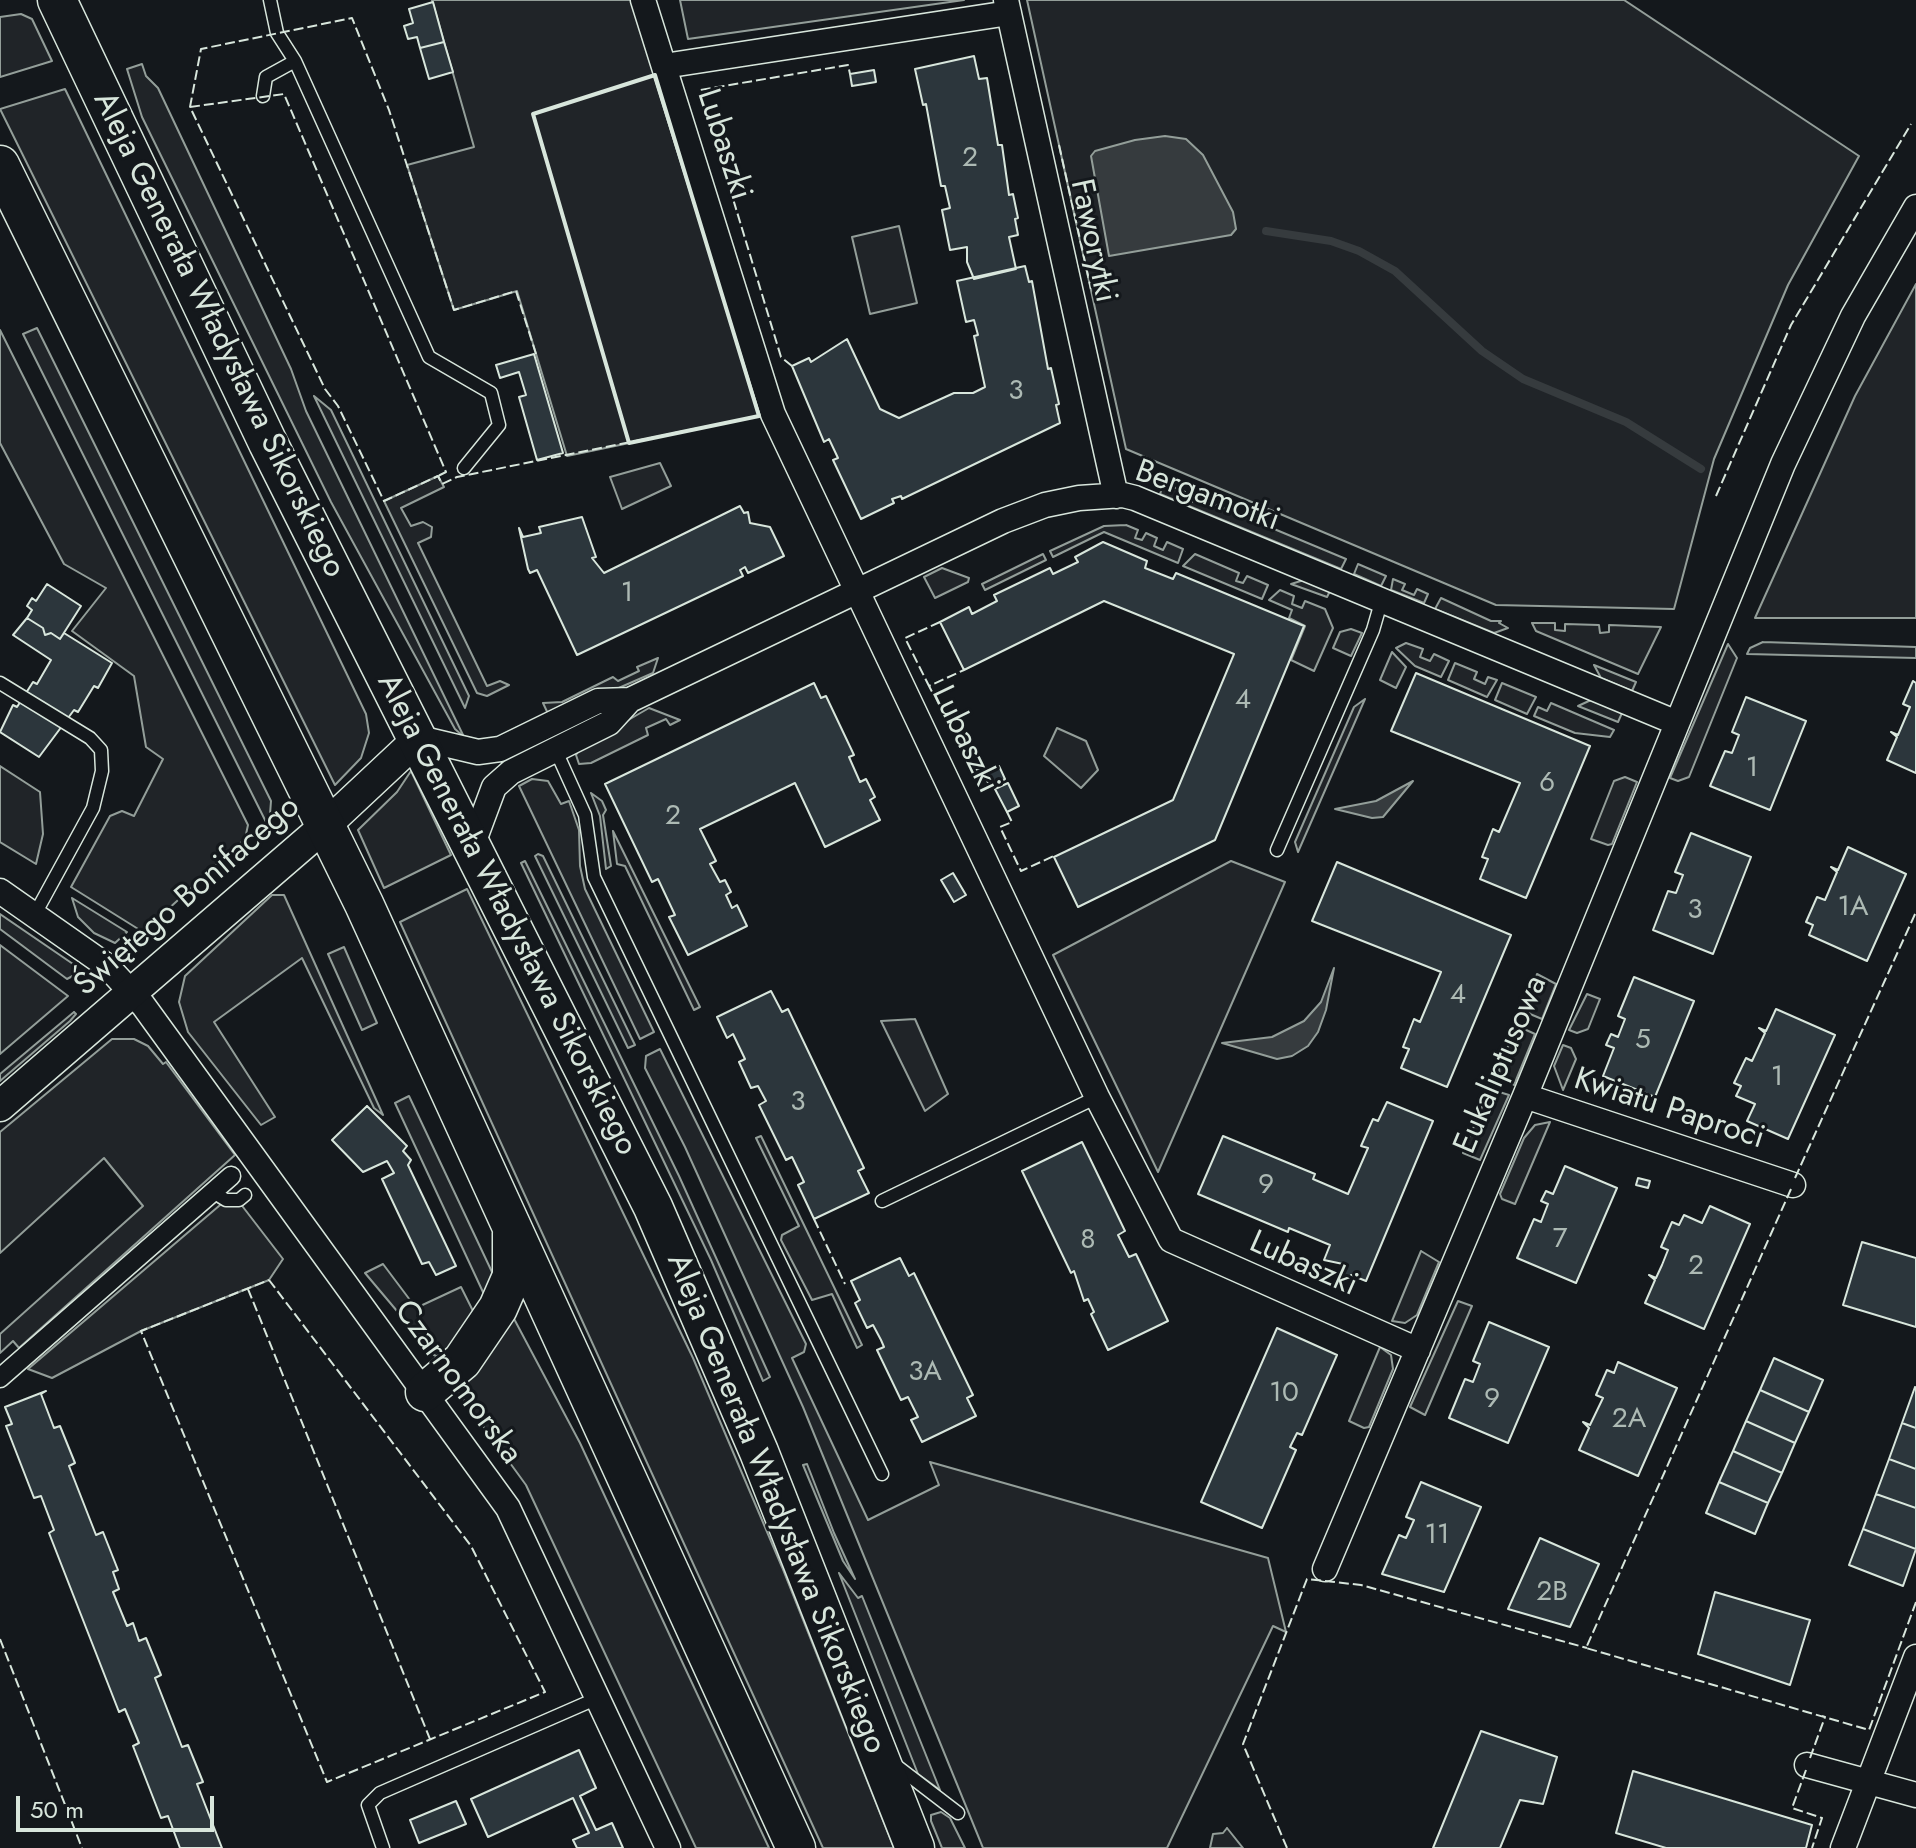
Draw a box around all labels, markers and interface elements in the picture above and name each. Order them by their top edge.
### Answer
street label: Lubaszki [687,85,759,205]
street label: Aleja Generała Władysława Sikorskiego [83,86,353,584]
house number: 2 [962,142,978,176]
street label: Faworytki [1060,176,1124,306]
house number: 3 [1008,375,1024,409]
street label: Bergamotki [1129,453,1285,541]
house number: 1 [621,577,633,611]
street label: Aleja Generała Władysława Sikorskiego [367,668,645,1162]
street label: Lubaszki [922,680,1006,800]
house number: 4 [1235,684,1251,718]
house number: 1 [1746,752,1758,786]
house number: 6 [1539,767,1555,801]
street label: Świętego Bonifacego [67,789,309,1005]
house number: 2 [665,800,681,834]
house number: 1A [1837,891,1869,925]
house number: 3 [1687,894,1703,928]
street label: Eukaliptusowa [1447,970,1557,1160]
house number: 4 [1450,979,1466,1013]
house number: 5 [1635,1024,1651,1058]
street label: Kwiatu Paproci [1569,1061,1769,1159]
house number: 1 [1771,1061,1783,1095]
house number: 3 [790,1086,806,1120]
house number: 9 [1258,1169,1274,1203]
house number: 7 [1553,1223,1567,1257]
house number: 8 [1080,1224,1096,1258]
street label: Lubaszki [1243,1224,1363,1306]
street label: Aleja Generała Władysława Sikorskiego [657,1249,893,1759]
house number: 2 [1688,1250,1704,1284]
street label: Czarnomorska [385,1294,529,1472]
house number: 3A [908,1356,942,1390]
house number: 10 [1269,1377,1299,1411]
house number: 9 [1484,1383,1500,1417]
house number: 2A [1612,1403,1646,1437]
house number: 11 [1424,1519,1450,1553]
house number: 2B [1536,1576,1568,1610]
scale bar [20,1780,218,1830]
text: 50 m [30,1792,84,1827]

